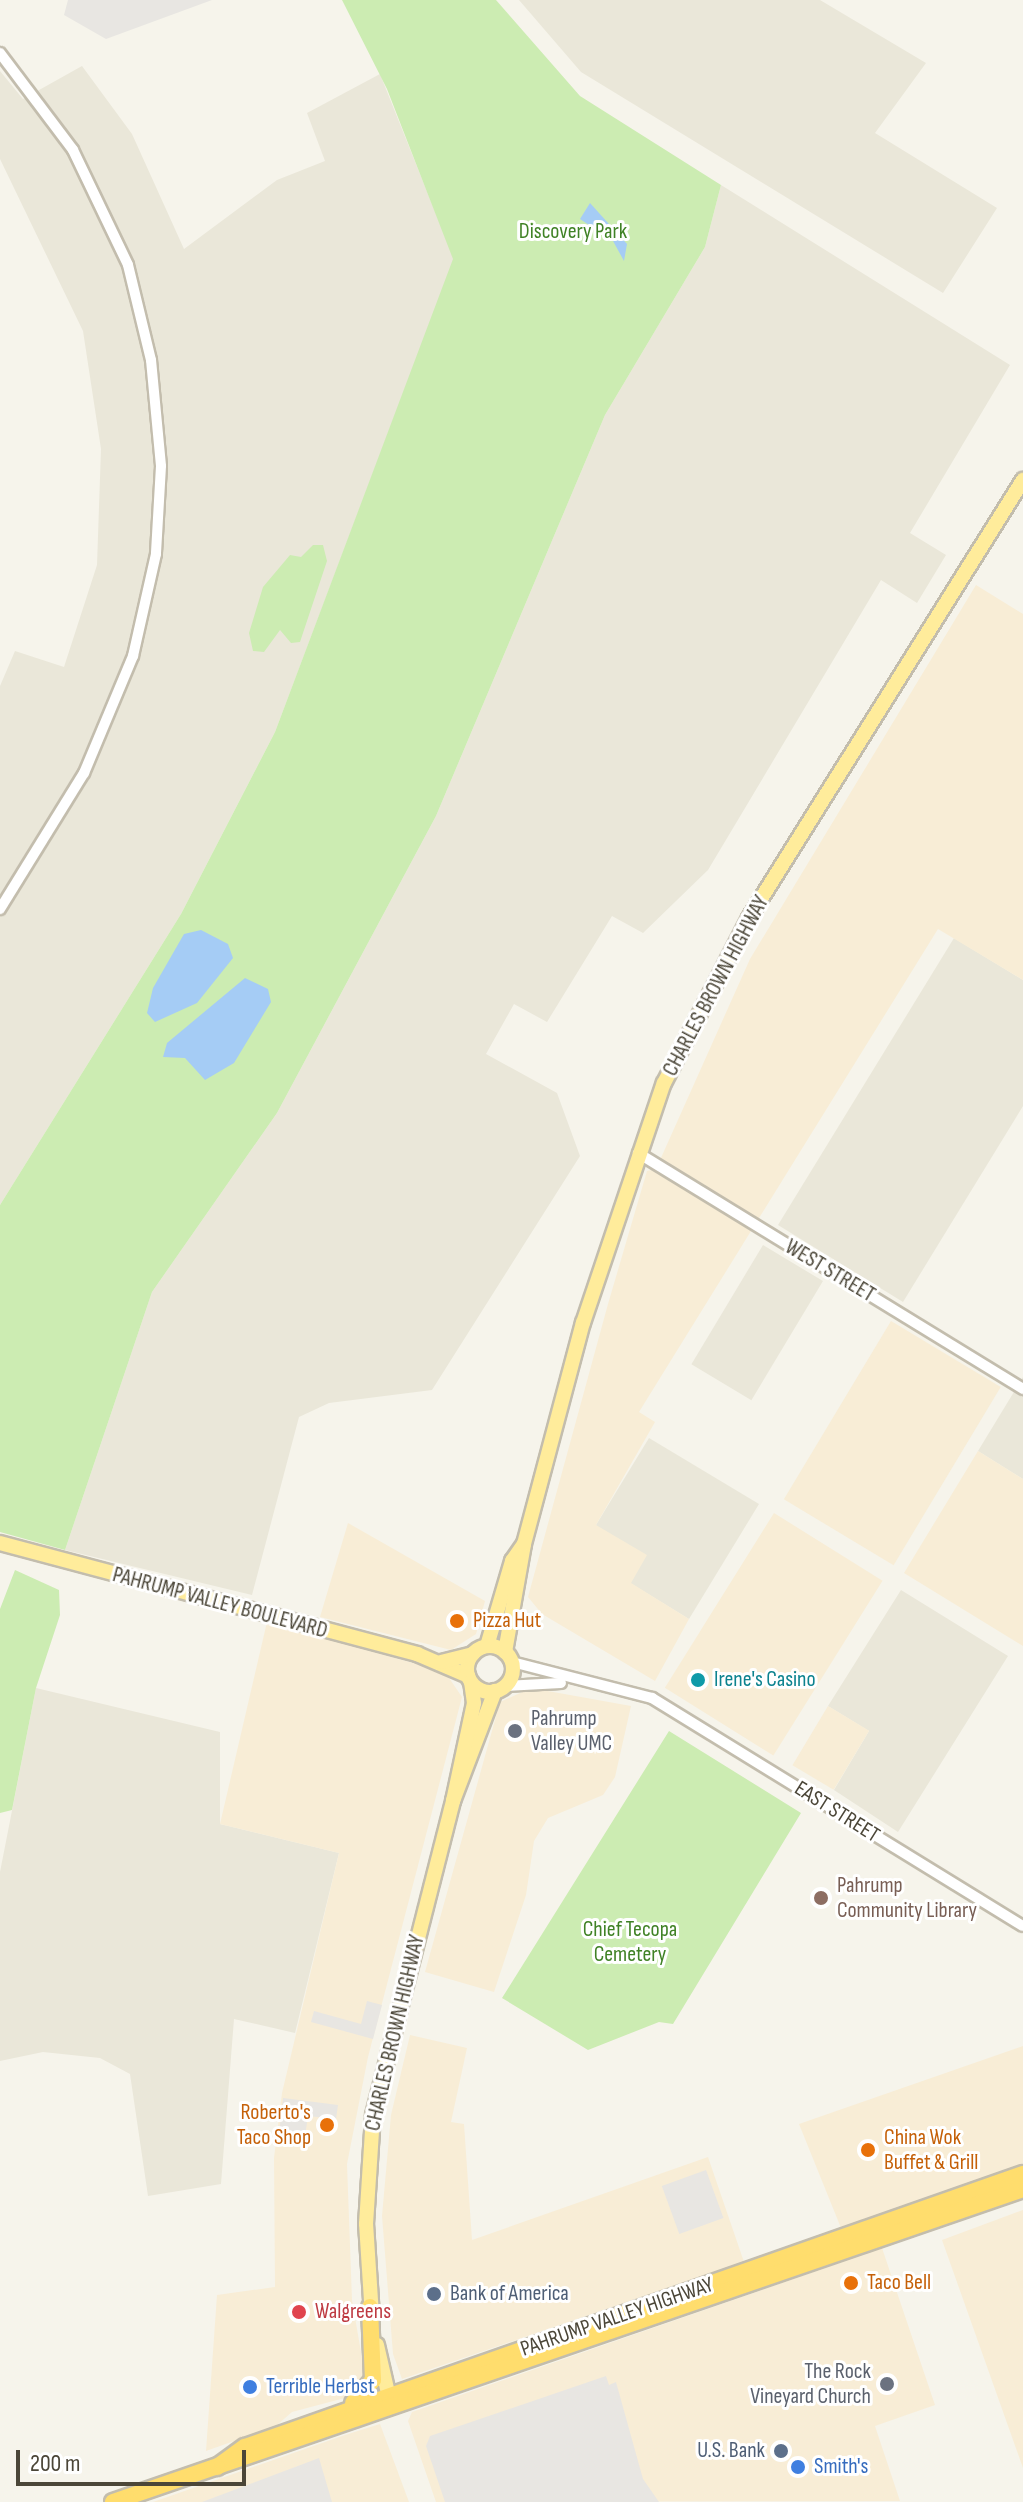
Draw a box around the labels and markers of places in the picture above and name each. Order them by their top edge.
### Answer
place label: Pizza Hut [473,1608,541,1634]
marker: Pizza Hut [448,1612,466,1630]
place label: Irene's Casino [714,1667,816,1693]
marker: Irene's Casino [689,1671,707,1689]
place label: Pahrump Valley UMC [531,1705,612,1756]
marker: Pahrump Valley UMC [506,1722,524,1740]
place label: Pahrump Community Library [837,1872,977,1924]
marker: Pahrump Community Library [812,1889,830,1907]
place label: Roberto's Taco Shop [237,2099,311,2150]
marker: Roberto's Taco Shop [318,2116,336,2134]
place label: China Wok Buffet & Grill [884,2124,978,2176]
marker: China Wok Buffet & Grill [859,2141,877,2159]
place label: Taco Bell [867,2270,931,2296]
marker: Taco Bell [842,2274,860,2292]
place label: Bank of America [450,2281,569,2307]
marker: Bank of America [425,2285,443,2303]
place label: Walgreens [315,2299,391,2325]
marker: Walgreens [290,2303,308,2321]
place label: The Rock Vineyard Church [750,2358,871,2410]
place label: Terrible Herbst [266,2374,375,2400]
marker: The Rock Vineyard Church [878,2375,896,2393]
marker: Terrible Herbst [241,2378,259,2396]
place label: U.S. Bank [697,2438,765,2464]
marker: U.S. Bank [772,2442,790,2460]
place label: Smith's [814,2454,868,2480]
marker: Smith's [789,2458,807,2476]

